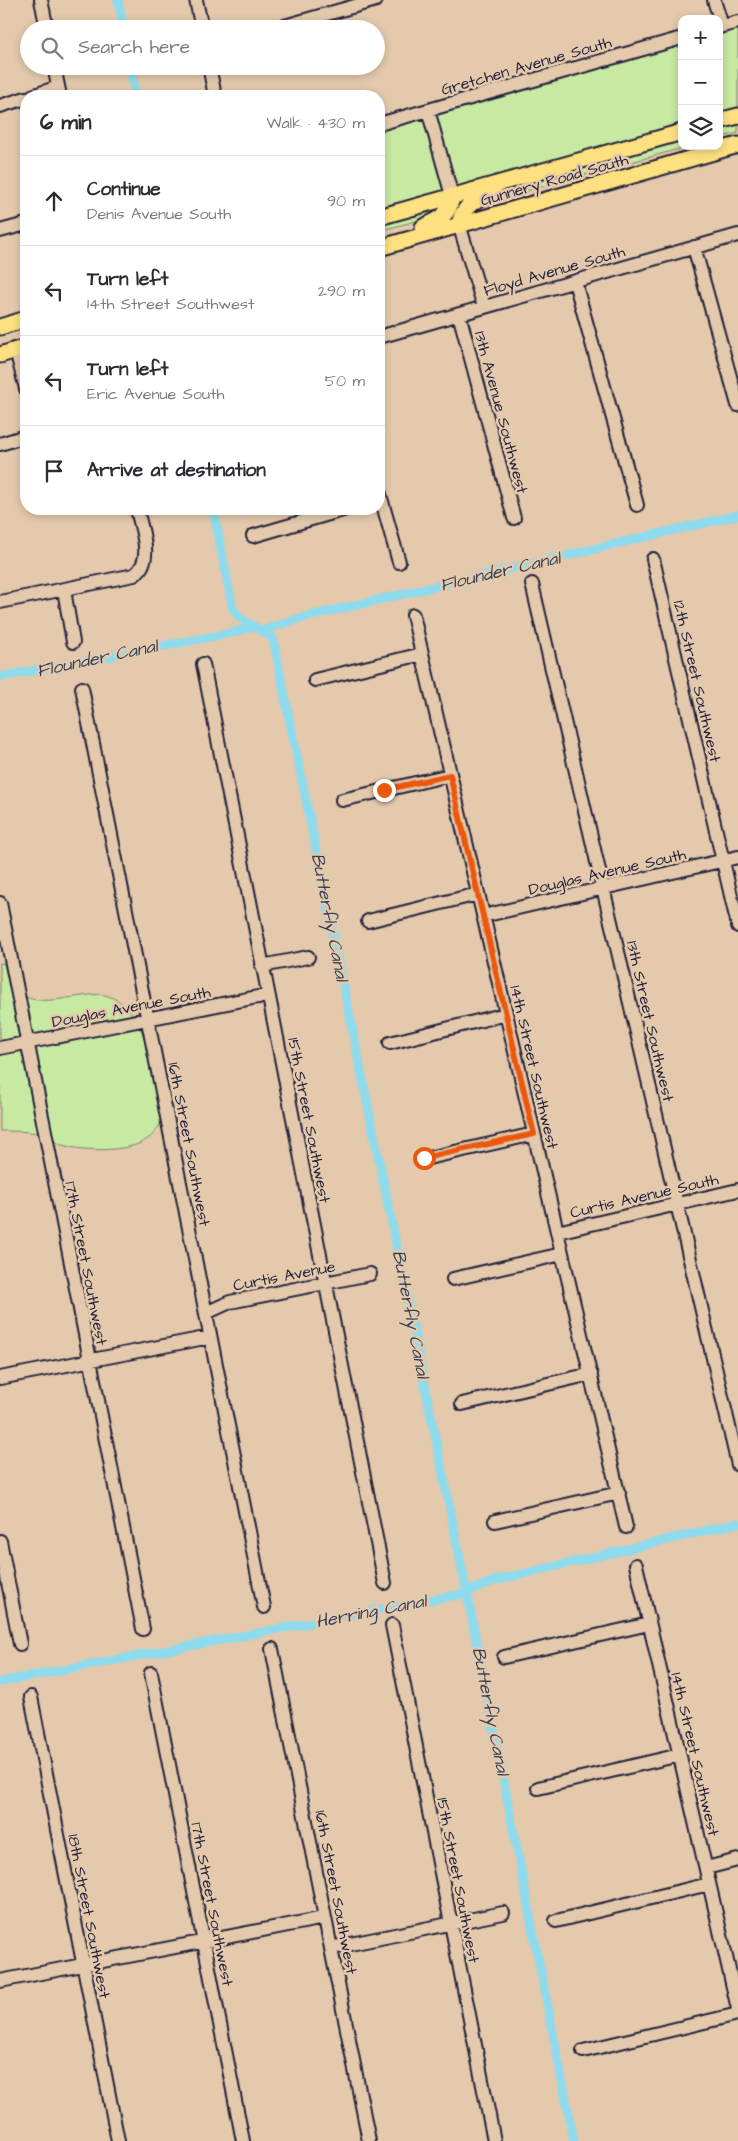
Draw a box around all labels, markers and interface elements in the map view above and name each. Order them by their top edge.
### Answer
map controls [678,15,723,150]
button: + [678,15,723,60]
search box [20,20,385,75]
street label: Gretchen Avenue South [438,31,614,101]
icon: search [38,34,66,62]
text: Search here [78,34,190,61]
button: − [678,60,723,105]
button: layers [678,105,723,150]
text: 6 min [40,108,92,137]
text: Walk · 430 m [266,112,365,134]
street label: Gunnery Road South [478,148,631,213]
text: Continue [87,176,161,203]
icon: ahead [40,187,68,215]
text: 90 m [327,190,365,212]
text: Denis Avenue South [87,203,231,225]
street label: Floyd Avenue South [481,240,628,303]
text: Turn left [87,266,168,293]
icon: left [40,277,68,305]
text: 290 m [318,280,365,302]
text: 14th Street Southwest [87,293,254,315]
street label: 13th Avenue Southwest [469,329,533,496]
text: Turn left [87,356,168,383]
icon: left [40,367,68,395]
text: 50 m [325,370,365,392]
text: Eric Avenue South [87,383,224,405]
icon: arrive [40,457,68,485]
text: Arrive at destination [87,457,266,484]
water label: Flounder Canal [438,545,565,597]
street label: 12th Street Southwest [668,598,726,765]
water label: Flounder Canal [35,633,162,683]
route end [373,779,396,802]
street label: Douglas Avenue South [526,843,688,902]
water label: Butterfly Canal [304,851,355,985]
street label: 13th Street Southwest [621,939,679,1104]
street label: Douglas Avenue South [50,981,213,1034]
street label: 14th Street Southwest [504,983,564,1152]
street label: 15th Street Southwest [282,1036,336,1205]
street label: 16th Street Southwest [162,1060,216,1229]
route start [413,1147,436,1170]
street label: Curtis Avenue South [568,1168,721,1224]
street label: 17th Street Southwest [59,1179,113,1347]
water label: Butterfly Canal [385,1248,436,1382]
street label: Curtis Avenue [231,1255,337,1297]
water label: Herring Canal [314,1588,431,1635]
water label: Butterfly Canal [465,1645,516,1779]
street label: 14th Street Southwest [665,1670,725,1839]
street label: 15th Street Southwest [431,1796,485,1965]
street label: 16th Street Southwest [309,1808,363,1977]
street label: 17th Street Southwest [185,1820,239,1988]
street label: 18th Street Southwest [62,1832,116,2001]

